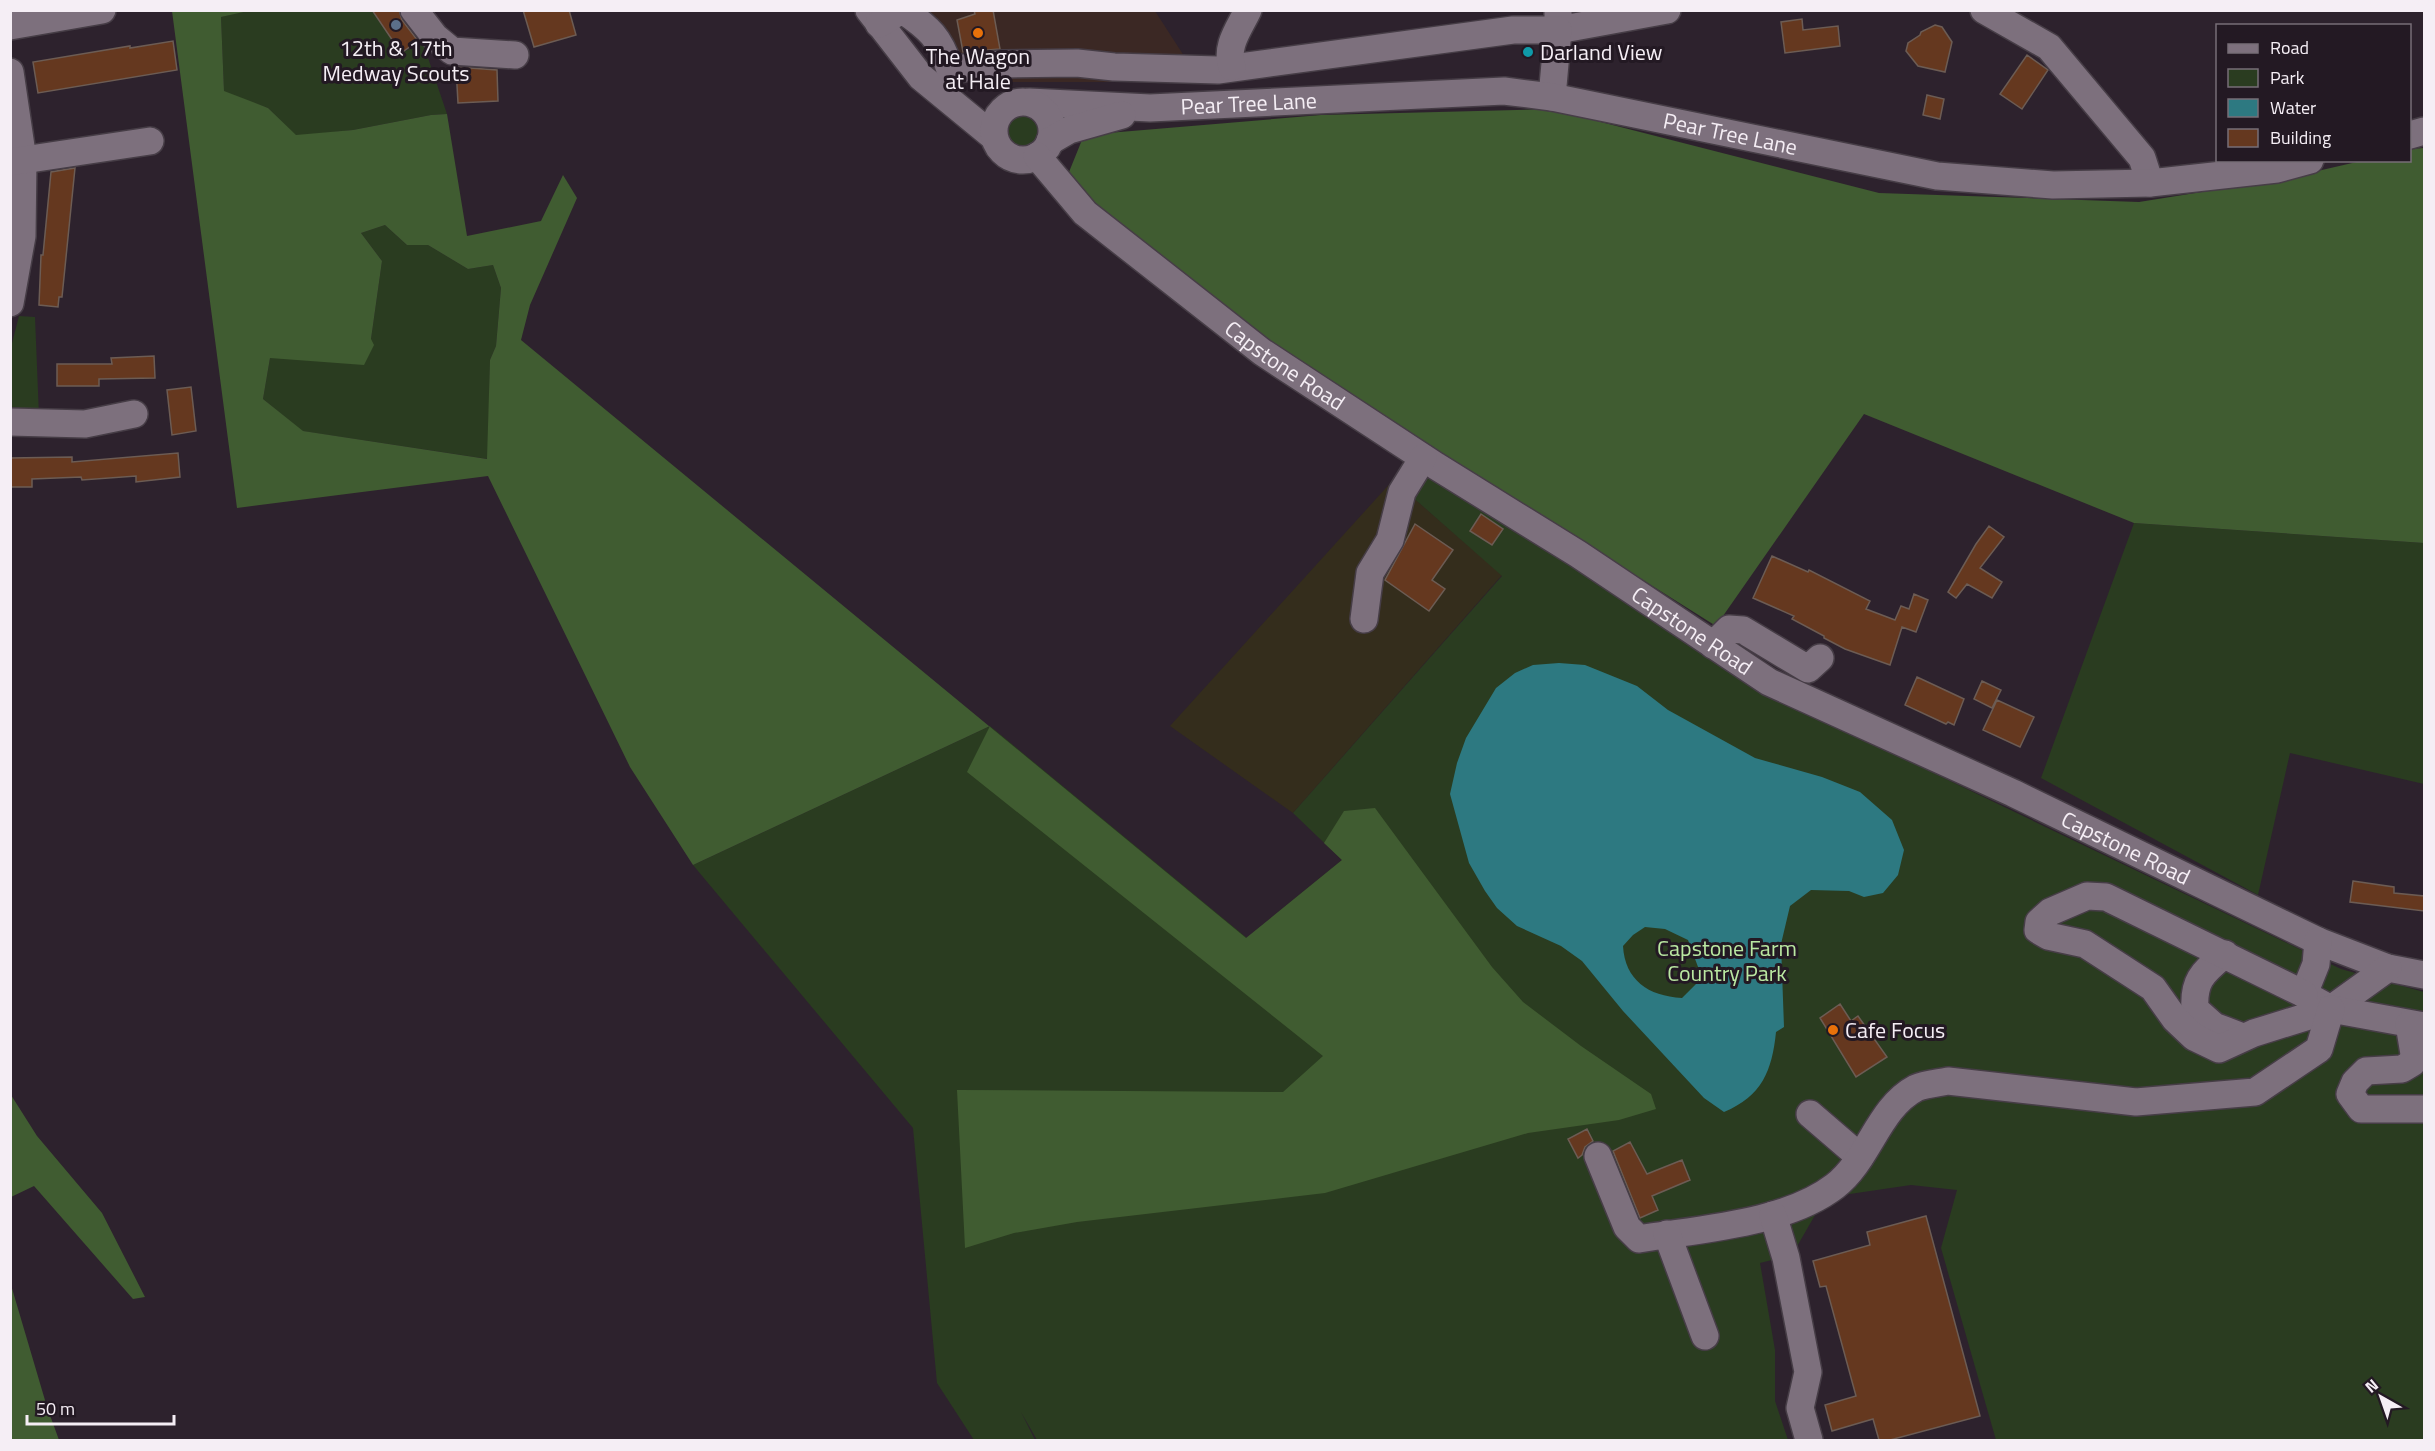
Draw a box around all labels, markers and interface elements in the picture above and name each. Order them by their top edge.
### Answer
marker: 12th & 17th Medway Scouts [389,18,403,32]
legend [2216,24,2411,162]
marker: The Wagon at Hale [971,26,985,40]
place label: 12th & 17th Medway Scouts [323,31,469,90]
text: Road [2270,34,2309,61]
place label: Darland View [1540,35,1663,69]
place label: The Wagon at Hale [926,39,1030,98]
marker: Darland View [1521,45,1535,59]
text: Park [2270,64,2305,91]
street label: Pear Tree Lane [1180,83,1318,124]
text: Water [2270,94,2316,121]
street label: Pear Tree Lane [1660,103,1801,164]
text: Building [2270,124,2331,151]
street label: Capstone Road [1217,312,1352,419]
street label: Capstone Road [1625,577,1760,683]
street label: Capstone Road [2056,802,2196,894]
park label: Capstone Farm Country Park [1657,931,1797,990]
place label: Cafe Focus [1845,1013,1945,1047]
marker: Cafe Focus [1826,1023,1840,1037]
north arrow [2351,1367,2411,1427]
text: N [2359,1373,2383,1398]
scale bar [27,1388,174,1426]
text: 50 m [36,1395,75,1422]

